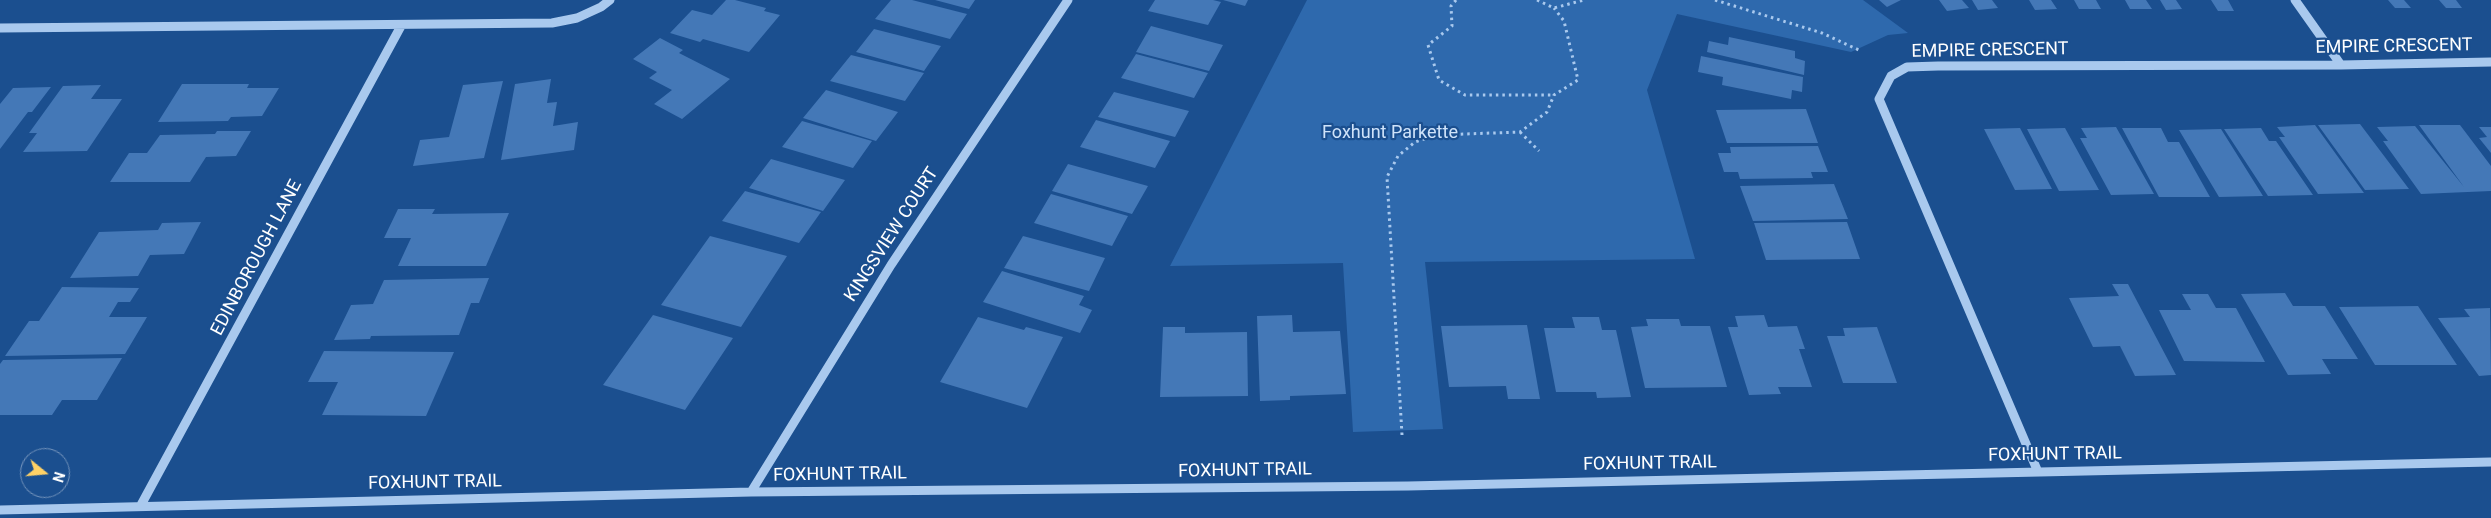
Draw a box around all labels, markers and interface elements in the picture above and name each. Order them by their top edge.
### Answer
street label: EMPIRE CRESCENT [2315,35,2473,59]
street label: EMPIRE CRESCENT [1911,39,2069,63]
park label: Foxhunt Parkette [1322,122,1458,144]
street label: KINGSVIEW COURT [840,164,944,306]
street label: EDINBOROUGH LANE [207,177,307,339]
street label: FOXHUNT TRAIL [1988,443,2122,467]
north arrow [20,448,70,498]
street label: FOXHUNT TRAIL [1583,452,1717,476]
street label: FOXHUNT TRAIL [1178,459,1312,483]
street label: FOXHUNT TRAIL [773,463,907,487]
text: N [49,470,67,484]
street label: FOXHUNT TRAIL [368,471,502,495]

